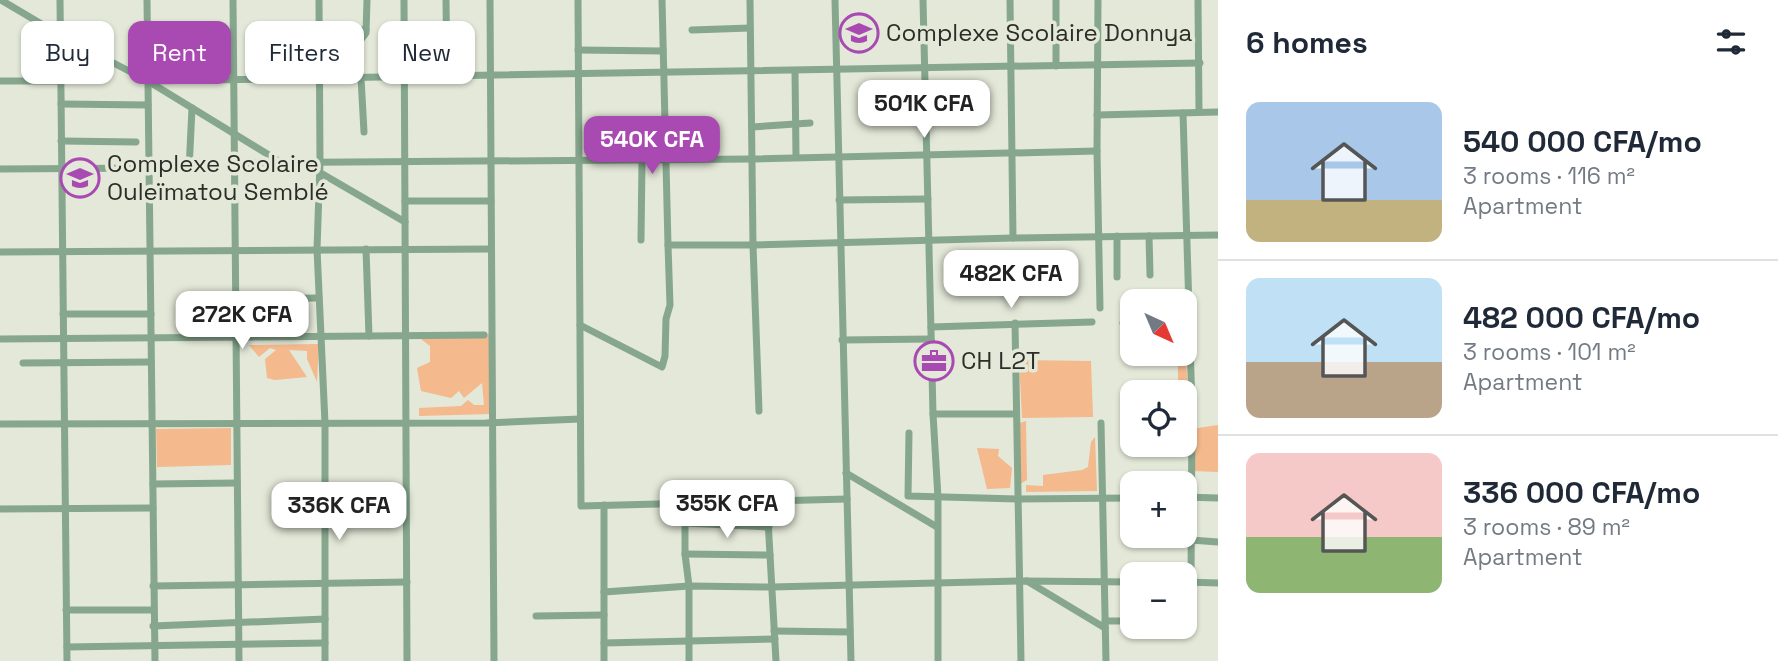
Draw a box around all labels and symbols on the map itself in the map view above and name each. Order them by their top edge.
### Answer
school or university icon: Complexe Scolaire Donnya [838,12,880,54]
place label: Complexe Scolaire Donnya [886,17,1193,48]
pin: 501K CFA [852,80,996,140]
pin: 540K CFA [580,116,724,176]
place label: Complexe Scolaire Ouleïmatou Semblé [107,148,329,207]
school or university icon: Complexe Scolaire Ouleïmatou Semblé [59,157,101,199]
pin: 482K CFA [939,250,1083,310]
north arrow [1120,289,1197,366]
pin: 272K CFA [170,292,314,351]
office icon: CH L2T [913,340,955,382]
place label: CH L2T [961,345,1040,376]
pin: 355K CFA [655,480,799,540]
pin: 336K CFA [267,482,411,542]

